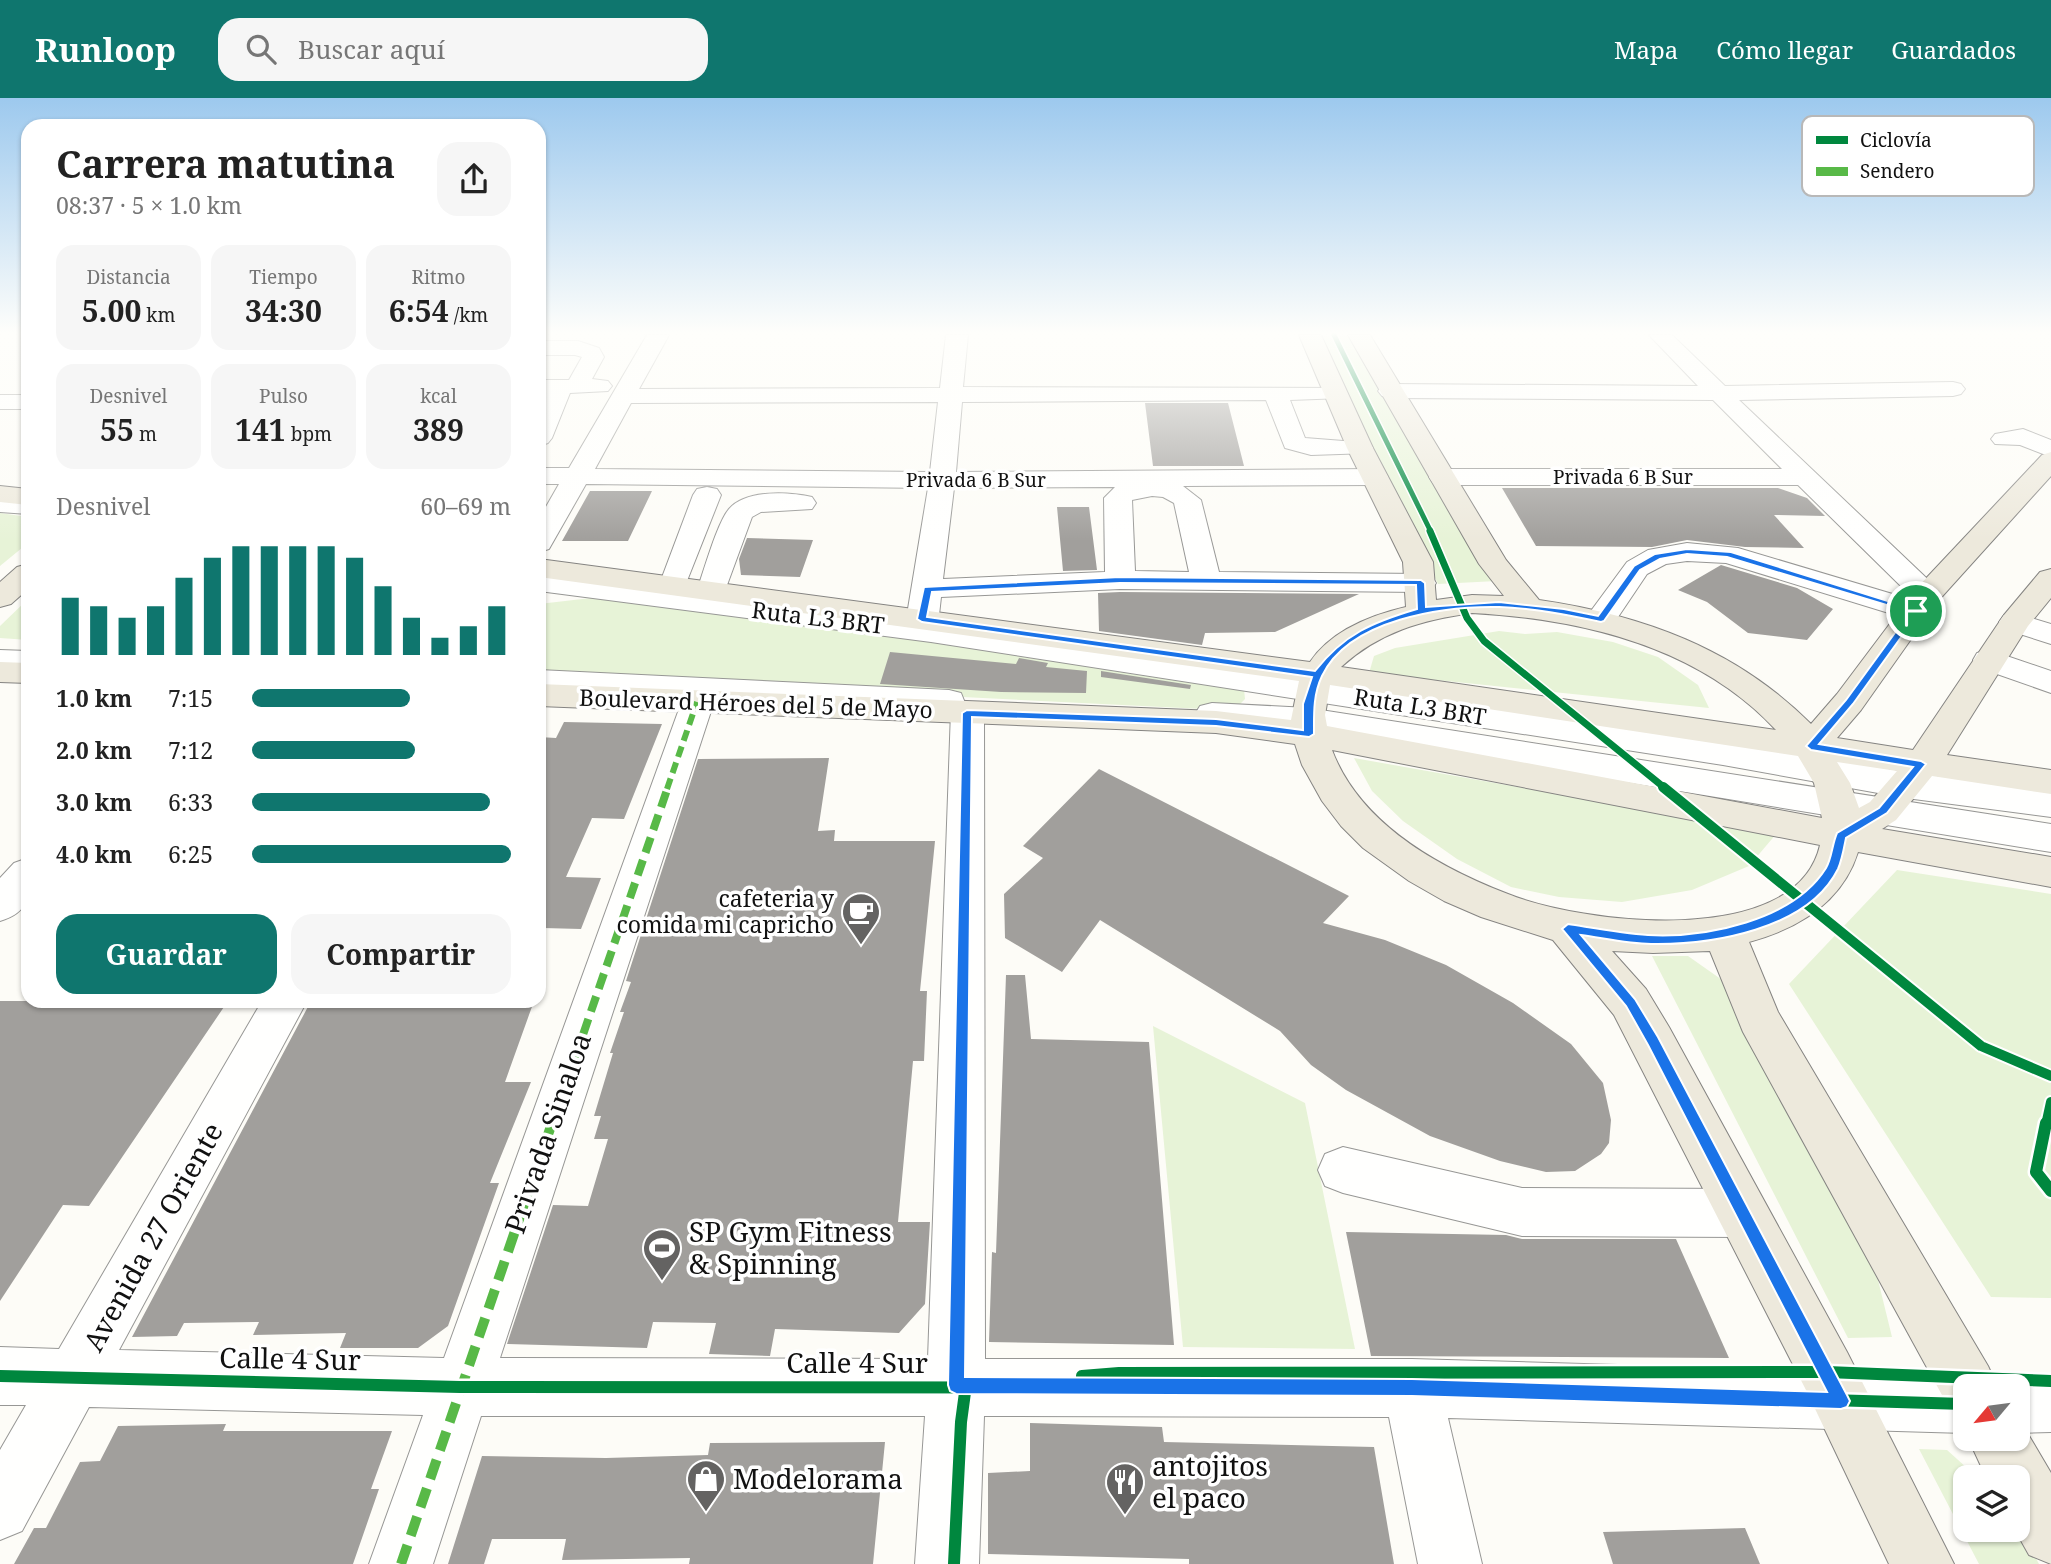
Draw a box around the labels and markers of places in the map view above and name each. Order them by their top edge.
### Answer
pin [1886,581,1946,641]
place label: cafeteria y comida mi capricho [616,882,834,940]
cafe icon: cafeteria y comida mi capricho [840,891,882,946]
place label: SP Gym Fitness & Spinning [689,1212,892,1282]
sports icon: SP Gym Fitness & Spinning [641,1227,683,1282]
place label: antojitos el paco [1152,1446,1268,1516]
shop icon: Modelorama [685,1458,727,1513]
place label: Modelorama [733,1459,903,1497]
restaurant icon: antojitos el paco [1104,1461,1146,1516]

